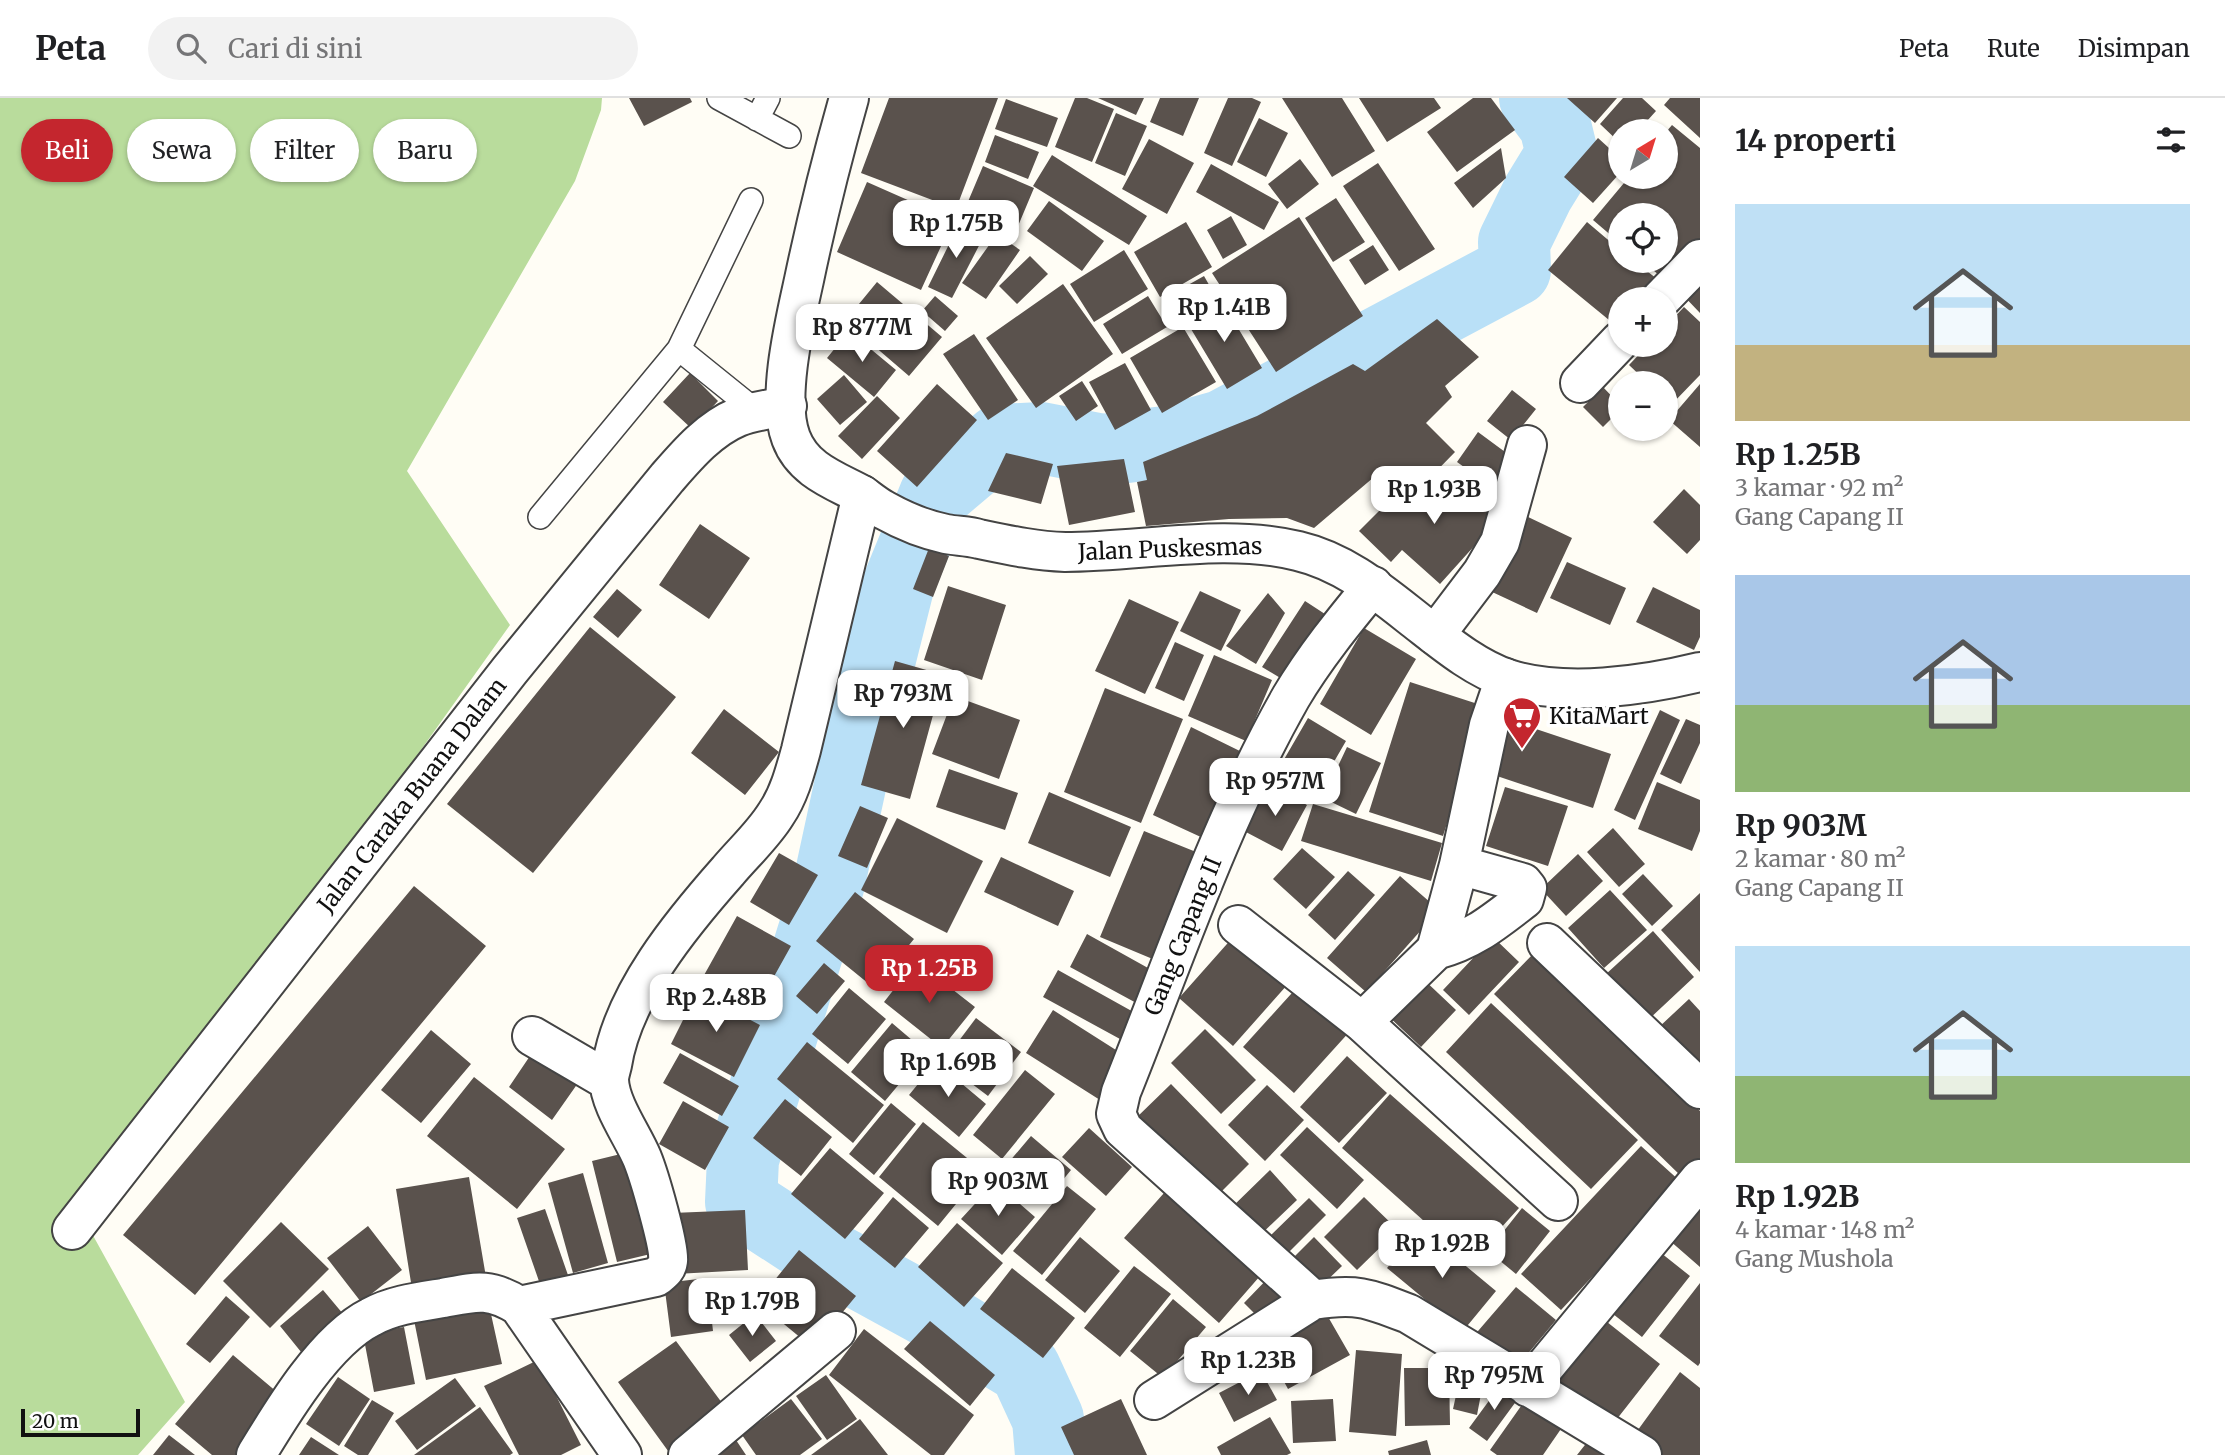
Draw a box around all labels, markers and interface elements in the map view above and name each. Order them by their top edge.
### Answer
search box [148,17,638,80]
text: Peta [35,28,106,69]
icon: search [172,29,210,67]
text: Cari di sini [228,32,362,65]
text: Peta [1899,33,1949,64]
text: Rute [1987,33,2040,64]
text: Disimpan [2078,33,2190,64]
chip: Beli [21,119,113,182]
chip: Sewa [127,119,236,182]
chip: Filter [250,119,359,182]
chip: Baru [373,119,477,182]
north arrow [1608,119,1678,189]
map controls [1608,119,1678,441]
text: 14 properti [1735,121,1896,159]
icon: filters [2152,121,2190,159]
pin: Rp 1.75B [884,200,1028,260]
button: locate [1608,203,1678,273]
text: Rp 1.75B [909,208,1003,237]
icon: home [1900,250,2026,376]
pin: Rp 1.41B [1152,285,1296,344]
button: + [1608,287,1678,357]
text: Rp 1.41B [1177,292,1271,321]
pin: Rp 877M [797,304,927,364]
text: Rp 877M [812,312,912,341]
button: − [1608,371,1678,441]
text: Rp 1.25B [1735,435,1861,473]
pin: Rp 1.93B [1362,466,1506,526]
text: 3 kamar · 92 m² [1735,473,1903,502]
text: Rp 1.93B [1387,474,1481,503]
text: Gang Capang II [1735,502,1904,531]
street label: Jalan Puskesmas [1076,531,1263,566]
icon: home [1900,621,2026,747]
pin: Rp 793M [838,670,968,730]
street label: Jalan Caraka Buana Dalam [310,671,512,919]
text: Rp 793M [853,678,953,707]
supermarket icon: KitaMart [1501,695,1543,750]
place label: KitaMart [1549,701,1649,730]
pin: Rp 957M [1210,758,1340,818]
text: Rp 957M [1225,766,1325,795]
text: Rp 903M [1735,806,1867,844]
text: 2 kamar · 80 m² [1735,844,1906,873]
street label: Gang Capang II [1137,852,1228,1019]
text: Gang Capang II [1735,873,1904,902]
pin: Rp 1.25B [857,946,1001,1005]
text: Rp 1.25B [881,953,977,982]
pin: Rp 2.48B [644,974,788,1034]
text: Rp 2.48B [666,982,766,1011]
icon: home [1900,992,2026,1118]
pin: Rp 1.69B [876,1040,1020,1099]
text: Rp 1.69B [900,1047,996,1076]
pin: Rp 903M [933,1158,1063,1218]
text: Rp 903M [947,1166,1049,1195]
text: Rp 1.92B [1735,1177,1859,1215]
text: 4 kamar · 148 m² [1735,1215,1914,1244]
pin: Rp 1.92B [1370,1220,1514,1280]
text: Rp 1.92B [1394,1228,1490,1257]
text: Gang Mushola [1735,1244,1894,1273]
pin: Rp 1.79B [680,1278,824,1338]
text: Rp 1.79B [704,1286,800,1315]
pin: Rp 1.23B [1176,1338,1320,1397]
text: Rp 1.23B [1200,1345,1296,1374]
pin: Rp 795M [1429,1352,1559,1412]
text: Rp 795M [1444,1360,1544,1389]
scale bar [21,1406,140,1438]
text: 20 m [32,1409,79,1433]

